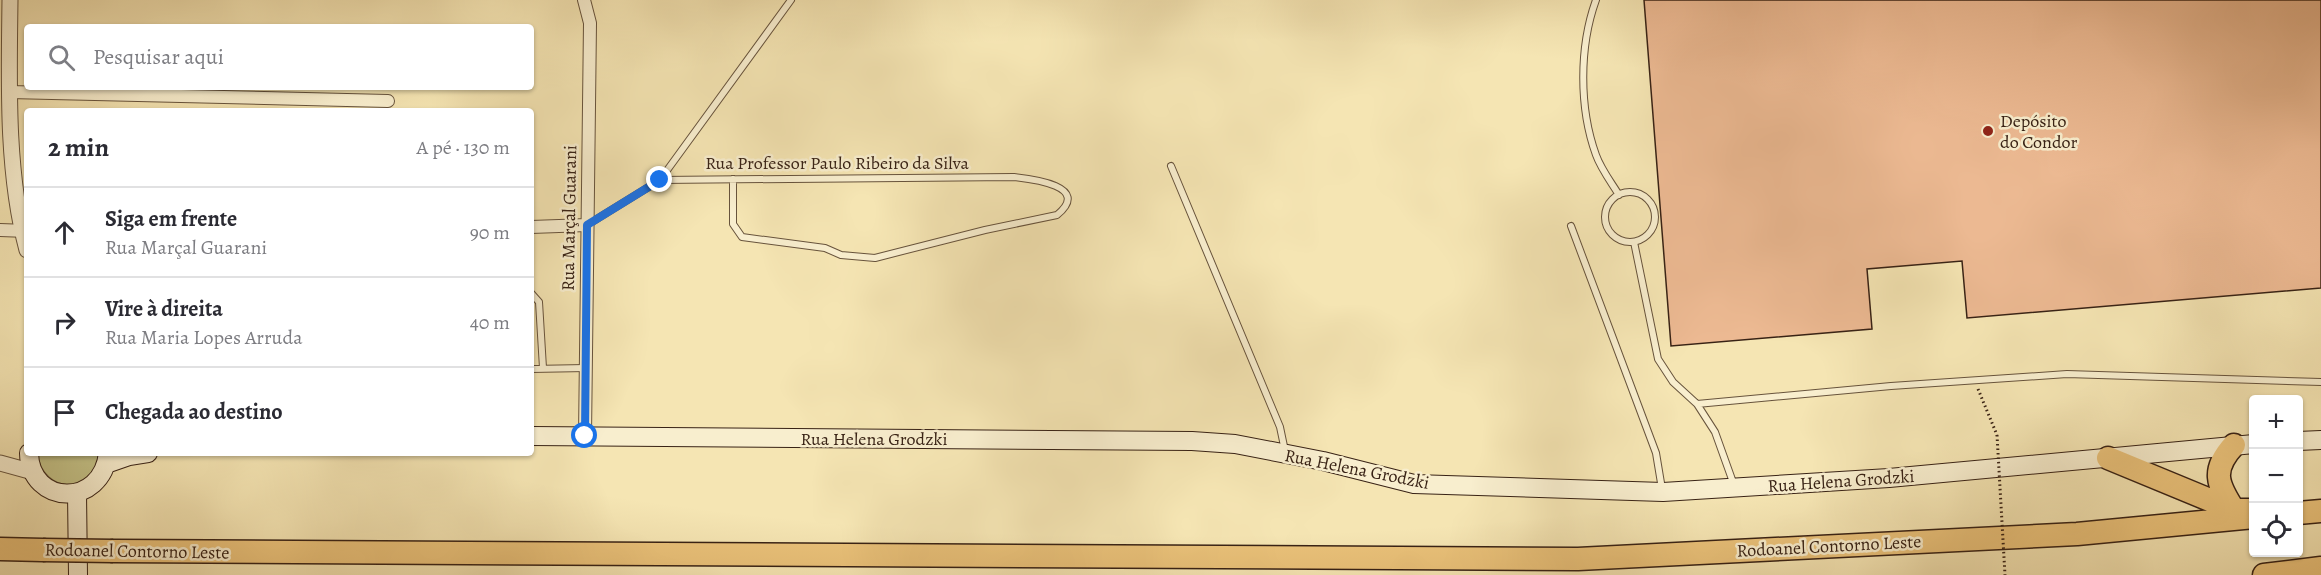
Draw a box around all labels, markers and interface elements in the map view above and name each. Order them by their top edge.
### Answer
search box [24,24,534,90]
icon: search [45,41,78,74]
text: Pesquisar aqui [93,42,224,72]
place label: Depósito do Condor [2000,109,2078,154]
marker: Depósito do Condor [1981,124,1995,138]
text: 2 min [48,130,109,165]
text: A pé · 130 m [417,134,510,161]
street label: Rua Marçal Guarani [556,145,582,291]
street label: Rua Professor Paulo Ribeiro da Silva [705,151,969,175]
route end [646,166,672,192]
text: Siga em frente [105,204,237,234]
icon: ahead [48,216,81,249]
text: 90 m [470,219,510,246]
text: Rua Marçal Guarani [105,234,267,261]
text: Vire à direita [105,294,223,324]
icon: right [48,306,81,339]
text: 40 m [470,309,510,336]
text: Rua Maria Lopes Arruda [105,324,302,351]
map controls [2249,395,2303,557]
button: + [2249,395,2303,449]
icon: arrive [48,396,81,429]
text: Chegada ao destino [105,397,283,427]
route start [571,422,597,448]
street label: Rua Helena Grodzki [801,427,948,451]
street label: Rua Helena Grodzki [1283,443,1431,495]
button: − [2249,449,2303,503]
street label: Rua Helena Grodzki [1767,464,1915,498]
button: locate [2249,503,2303,557]
street label: Rodoanel Contorno Leste [1736,529,1922,563]
street label: Rodoanel Contorno Leste [44,537,230,565]

